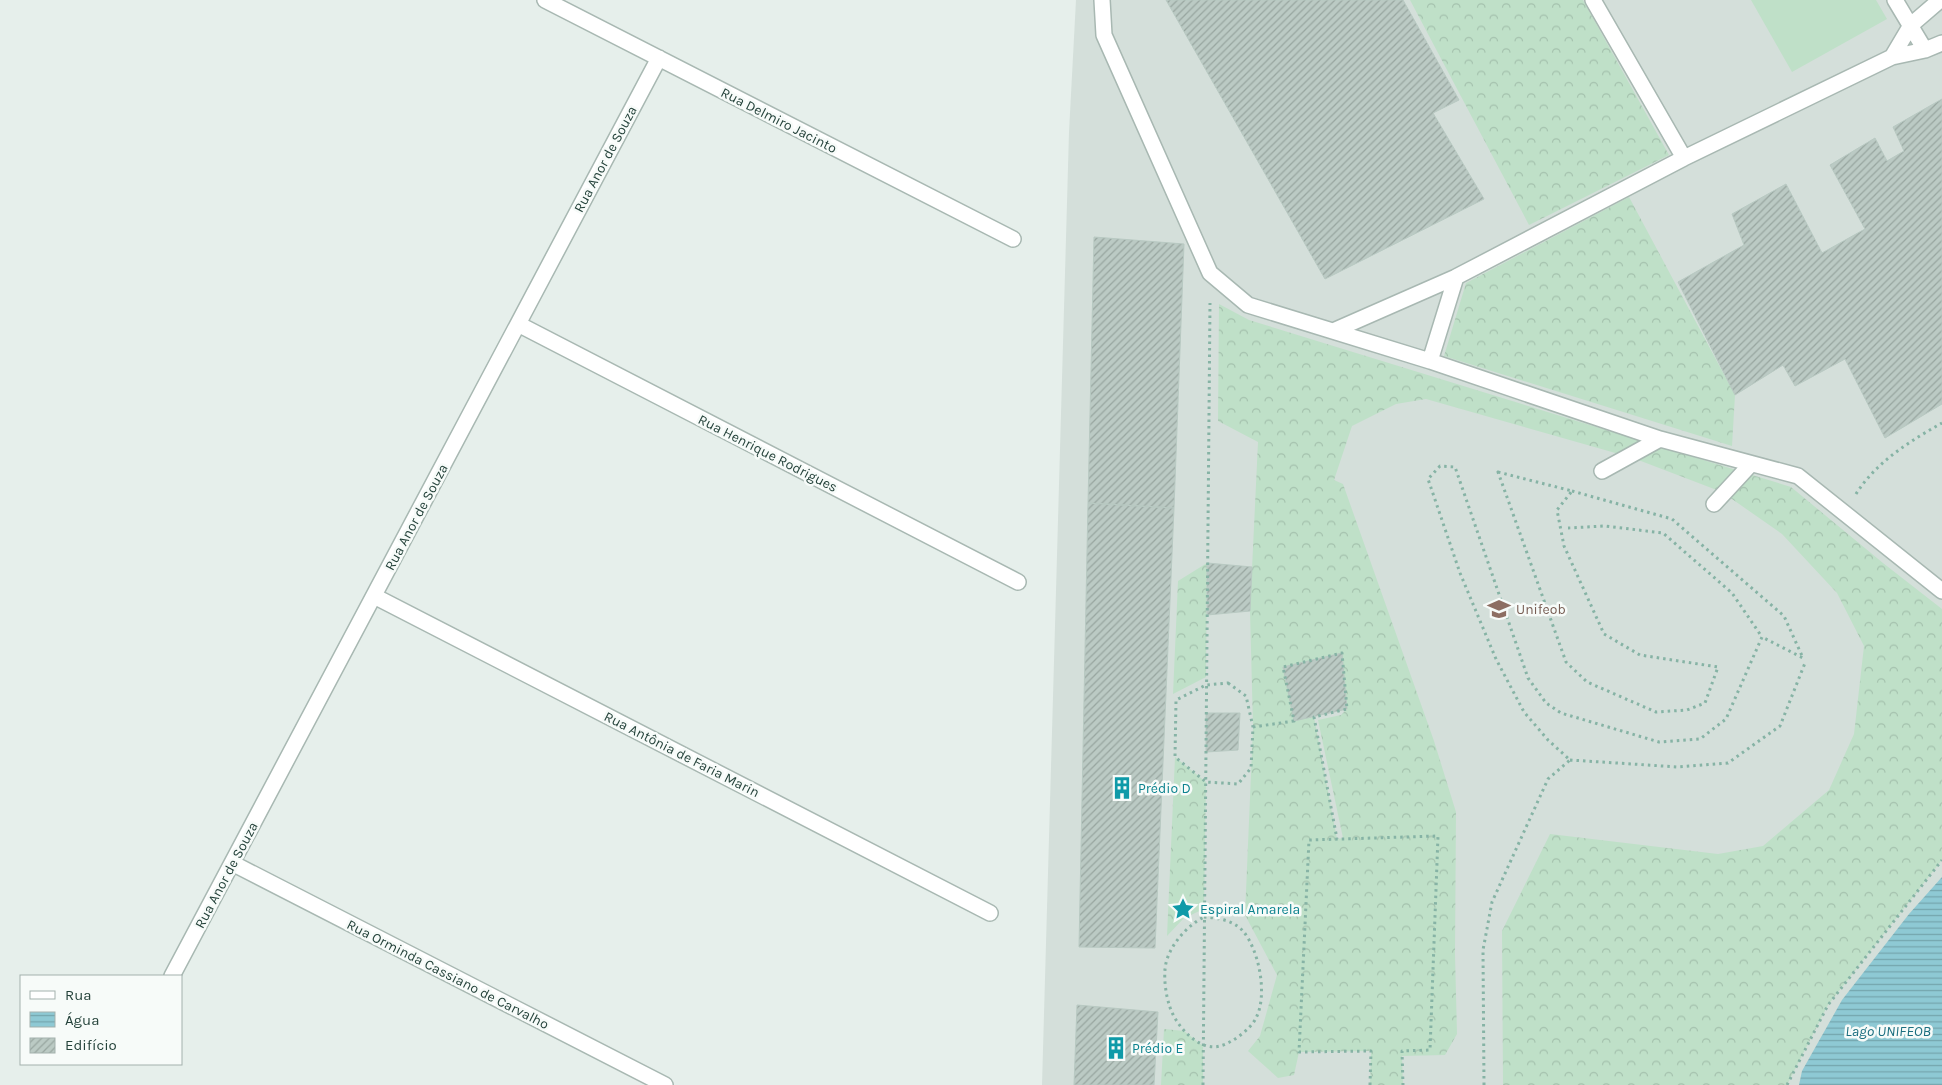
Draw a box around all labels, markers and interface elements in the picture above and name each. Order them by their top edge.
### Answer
street label: Rua Delmiro Jacinto [718,84,840,157]
street label: Rua Anor de Souza [570,103,641,215]
street label: Rua Henrique Rodrigues [695,411,840,496]
street label: Rua Anor de Souza [381,461,452,573]
school or university icon: Unifeob [1486,596,1512,622]
place label: Unifeob [1516,601,1566,618]
street label: Rua Antônia de Faria Marin [601,708,762,801]
building icon: Prédio D [1109,775,1135,801]
place label: Prédio D [1138,780,1191,797]
street label: Rua Anor de Souza [191,819,262,931]
place icon: Espiral Amarela [1170,896,1196,922]
place label: Espiral Amarela [1200,901,1300,918]
street label: Rua Orminda Cassiano de Carvalho [344,916,552,1033]
legend [20,975,182,1065]
text: Rua [65,986,92,1004]
text: Água [65,1011,99,1029]
water label: Lago UNIFEOB [1845,1022,1931,1040]
building icon: Prédio E [1103,1035,1129,1061]
text: Edifício [65,1036,117,1054]
place label: Prédio E [1132,1040,1183,1057]

